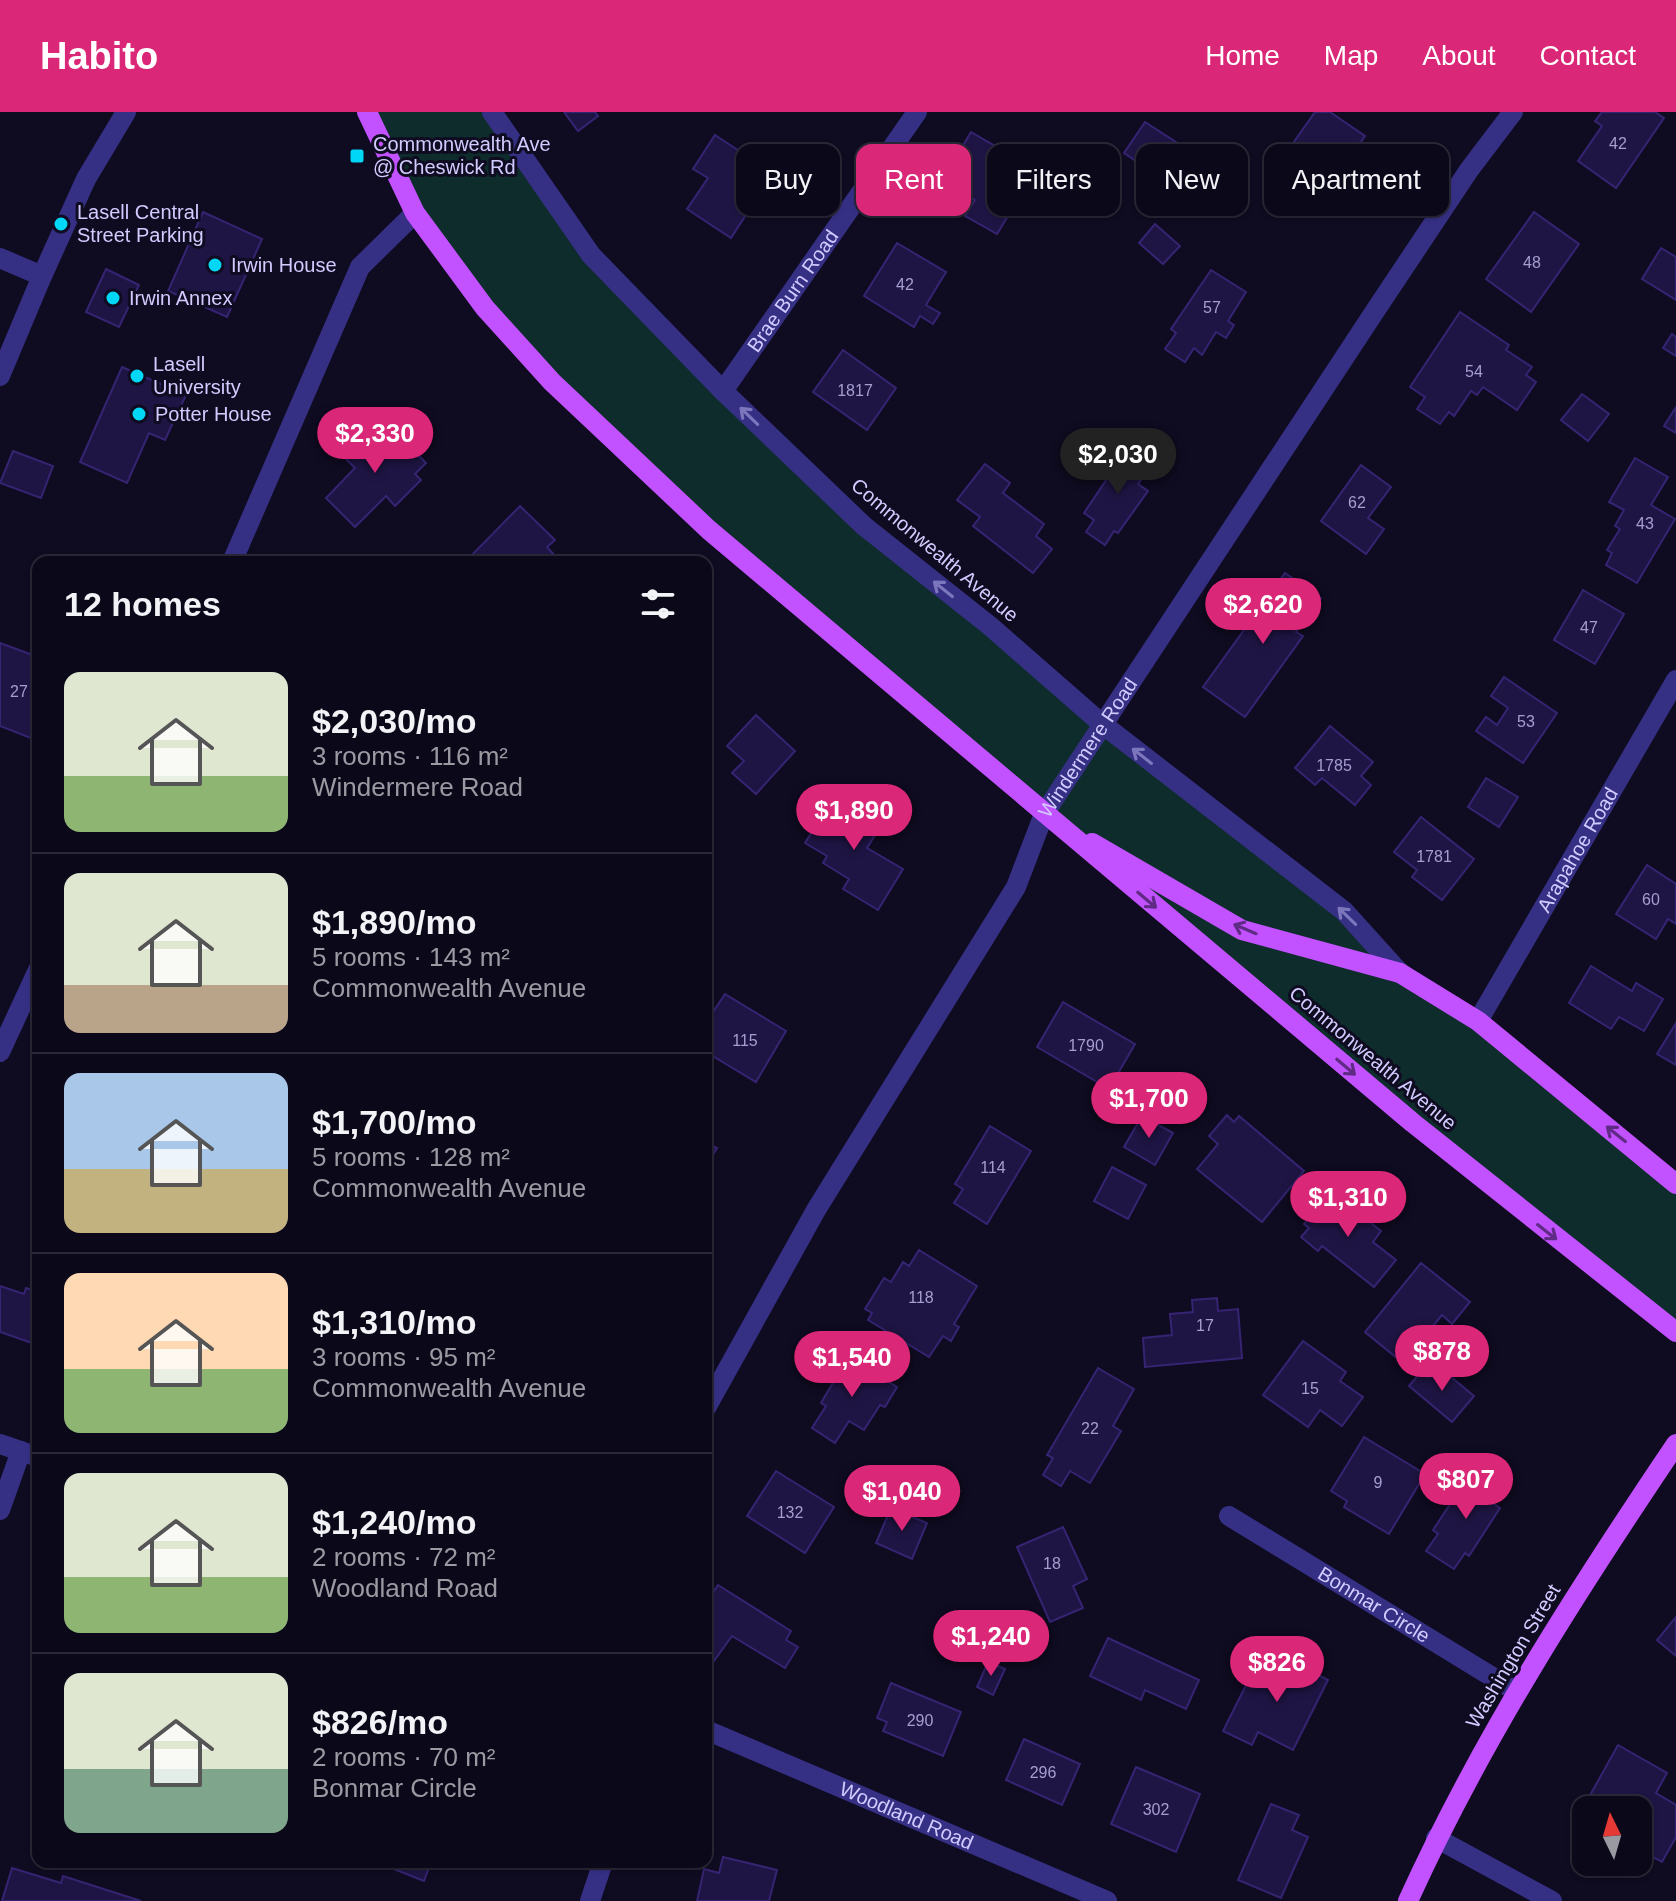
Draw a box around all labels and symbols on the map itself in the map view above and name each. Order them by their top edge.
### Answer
place label: Commonwealth Ave @ Cheswick Rd [373,133,551,178]
house number: 42 [1609,135,1627,152]
marker: Commonwealth Ave @ Cheswick Rd [348,147,366,165]
place label: Lasell Central Street Parking [77,201,204,246]
marker: Lasell Central Street Parking [52,215,70,233]
street label: Brae Burn Road [743,226,843,356]
place label: Irwin House [231,254,337,276]
house number: 48 [1523,254,1541,271]
marker: Irwin House [206,256,224,274]
house number: 42 [896,276,914,293]
place label: Irwin Annex [129,287,232,309]
marker: Irwin Annex [104,289,122,307]
house number: 57 [1203,299,1221,316]
place label: Lasell University [153,353,241,398]
house number: 54 [1465,363,1483,380]
marker: Lasell University [128,367,146,385]
house number: 1817 [837,382,873,399]
place label: Potter House [155,403,272,425]
marker: Potter House [130,405,148,423]
pin: $2,330 [310,407,440,475]
one-way arrow [739,407,759,426]
pin: $2,030 [1053,428,1183,496]
street label: Commonwealth Avenue [847,474,1023,626]
house number: 62 [1348,494,1366,511]
house number: 43 [1636,515,1654,532]
pin: $2,620 [1198,578,1328,646]
one-way arrow [933,580,954,598]
house number: 47 [1580,619,1598,636]
street label: Windermere Road [1034,674,1141,822]
house number: 27 [10,683,28,700]
house number: 53 [1517,713,1535,730]
one-way arrow [1132,747,1153,764]
house number: 1785 [1316,757,1352,774]
pin: $1,890 [789,784,919,852]
street label: Arapahoe Road [1533,784,1622,916]
house number: 1781 [1416,848,1452,865]
one-way arrow [1136,891,1157,909]
house number: 60 [1642,891,1660,908]
one-way arrow [1338,907,1357,926]
one-way arrow [1233,921,1257,935]
street label: Commonwealth Avenue [1285,982,1461,1134]
house number: 115 [732,1032,758,1049]
house number: 1790 [1068,1037,1104,1054]
one-way arrow [1336,1058,1356,1076]
pin: $1,700 [1084,1072,1214,1140]
one-way arrow [1606,1125,1626,1143]
house number: 114 [980,1159,1006,1176]
pin: $1,310 [1283,1171,1413,1239]
one-way arrow [1536,1223,1557,1241]
house number: 118 [908,1289,934,1306]
house number: 17 [1196,1317,1214,1334]
pin: $878 [1395,1325,1489,1393]
pin: $1,540 [787,1331,917,1399]
house number: 15 [1301,1380,1319,1397]
house number: 22 [1081,1420,1099,1437]
pin: $807 [1419,1453,1513,1521]
pin: $1,040 [837,1465,967,1533]
house number: 9 [1374,1474,1383,1491]
house number: 132 [777,1504,803,1521]
house number: 18 [1043,1555,1061,1572]
street label: Bonmar Circle [1314,1562,1434,1647]
street label: Washington Street [1461,1580,1565,1732]
pin: $1,240 [926,1610,1056,1678]
pin: $826 [1230,1636,1324,1704]
house number: 290 [907,1712,933,1729]
house number: 296 [1030,1764,1056,1781]
street label: Woodland Road [836,1777,977,1854]
north arrow [1572,1796,1652,1876]
house number: 302 [1143,1801,1169,1818]

